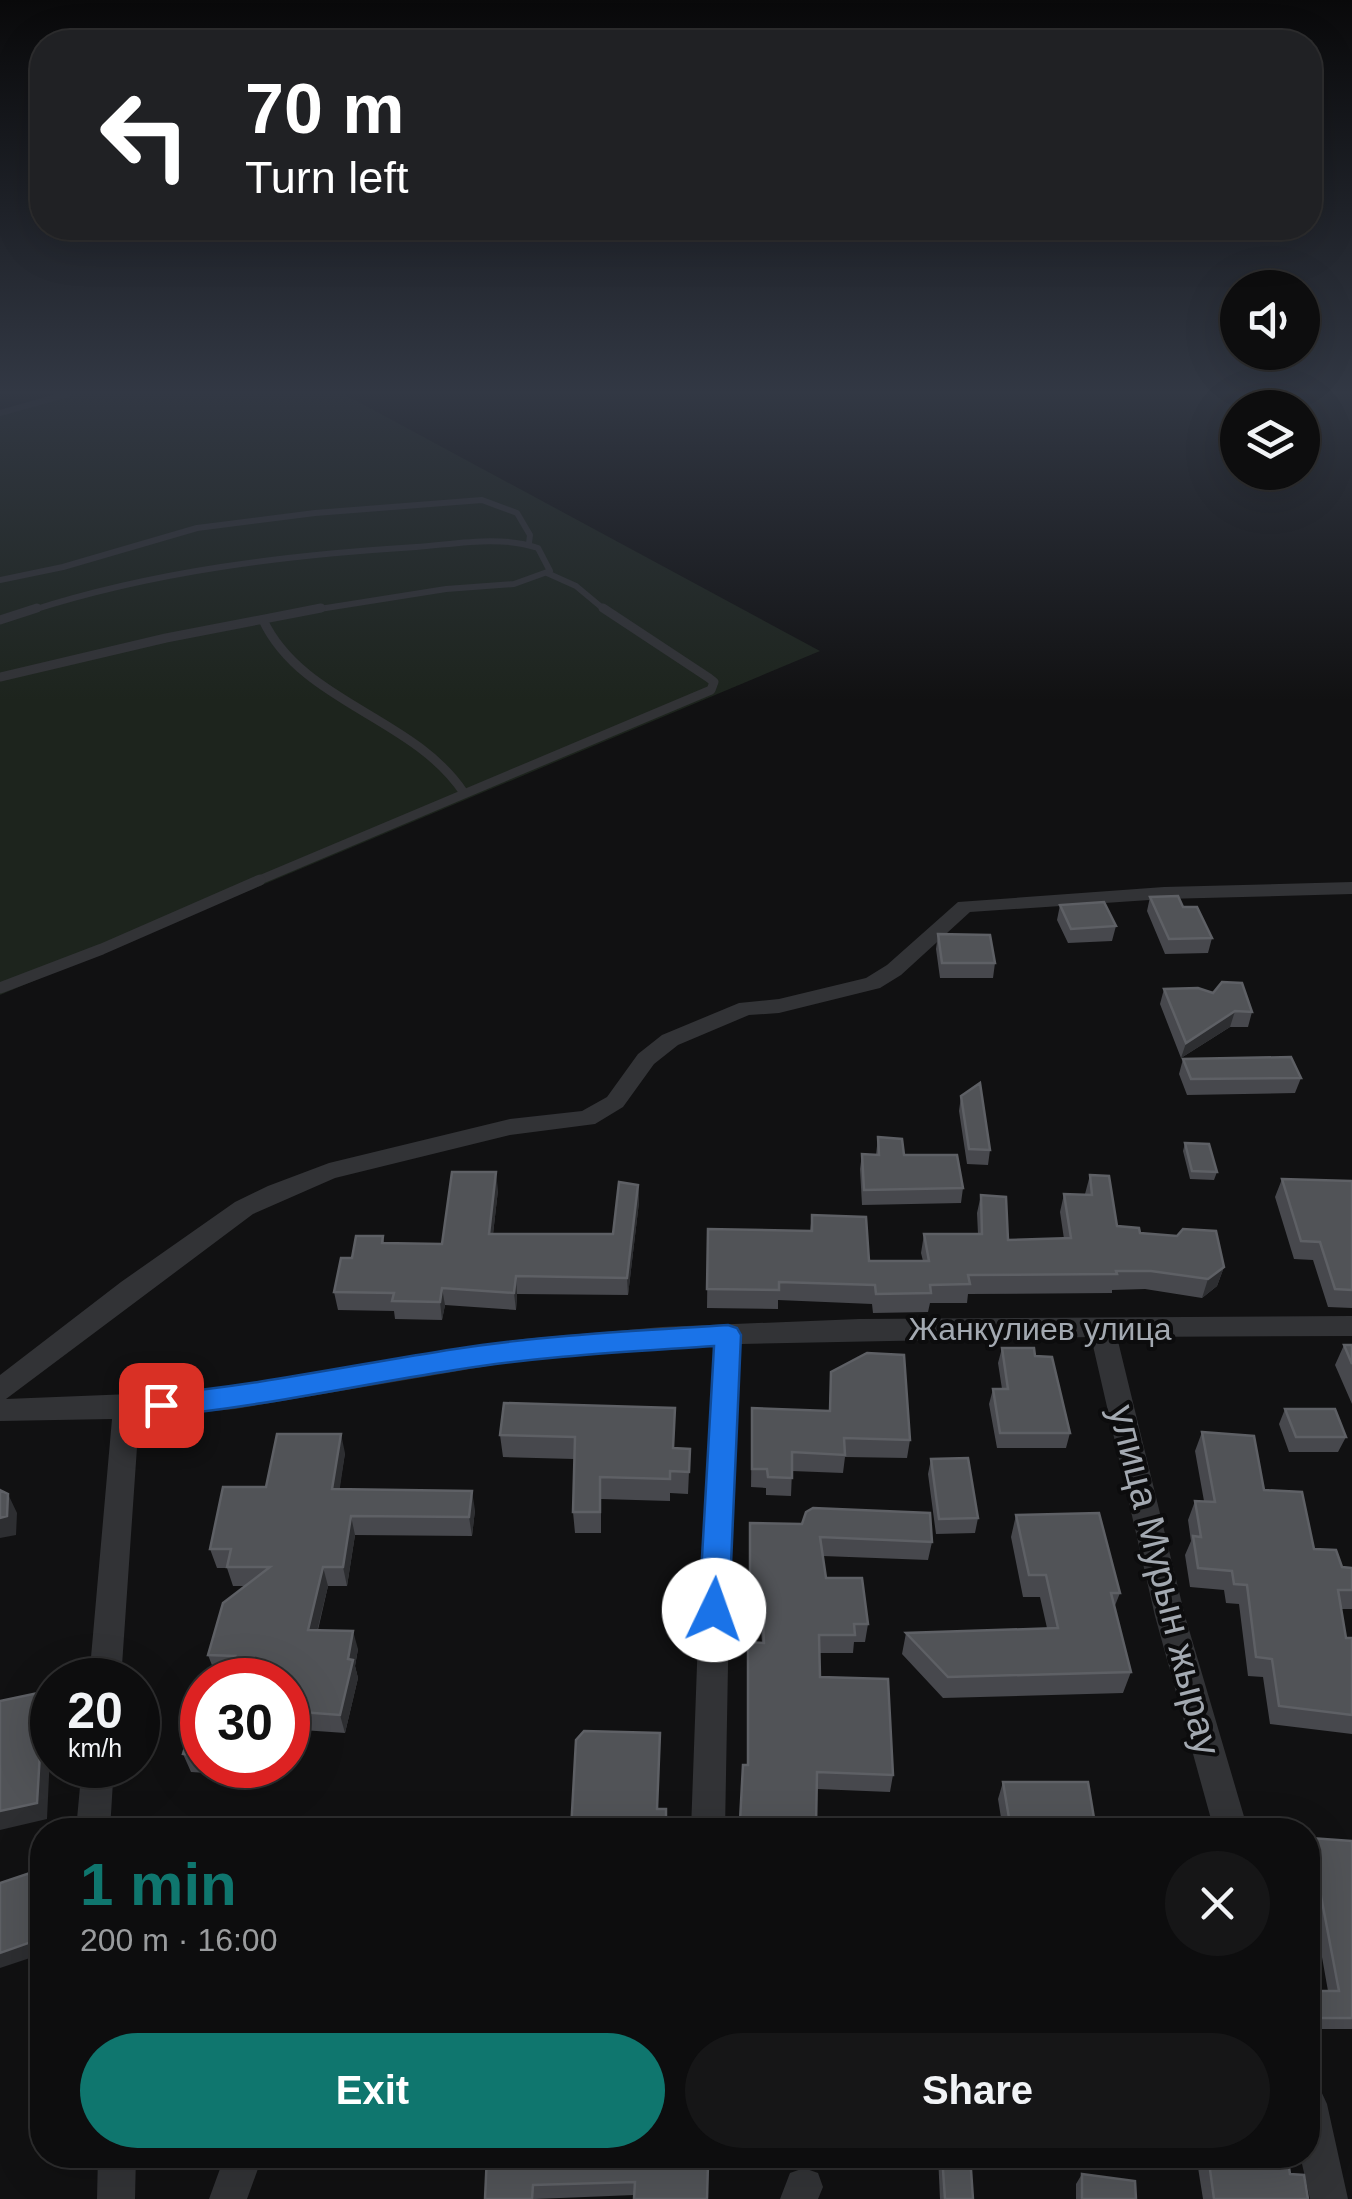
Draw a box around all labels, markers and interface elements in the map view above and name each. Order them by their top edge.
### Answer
icon: left [80,70,210,200]
text: 70 m [245,70,405,148]
text: Turn left [245,152,408,203]
map controls [1220,270,1320,490]
button: sound [1220,270,1320,370]
button: layers [1220,390,1320,490]
street label: Жанкулиев улица [908,1311,1172,1347]
pin [119,1363,204,1448]
icon: arrive [134,1378,189,1433]
street label: улица Мурын жырау [1101,1401,1229,1759]
position arrow [662,1558,766,1662]
speed limit sign: 30 [180,1658,310,1788]
text: 20 [67,1683,123,1739]
text: km/h [68,1734,122,1762]
text: 1 min [80,1851,237,1918]
button: close [1165,1851,1270,1956]
text: 200 m · 16:00 [80,1922,277,1958]
button: Exit [80,2033,665,2148]
button: Share [685,2033,1270,2148]

